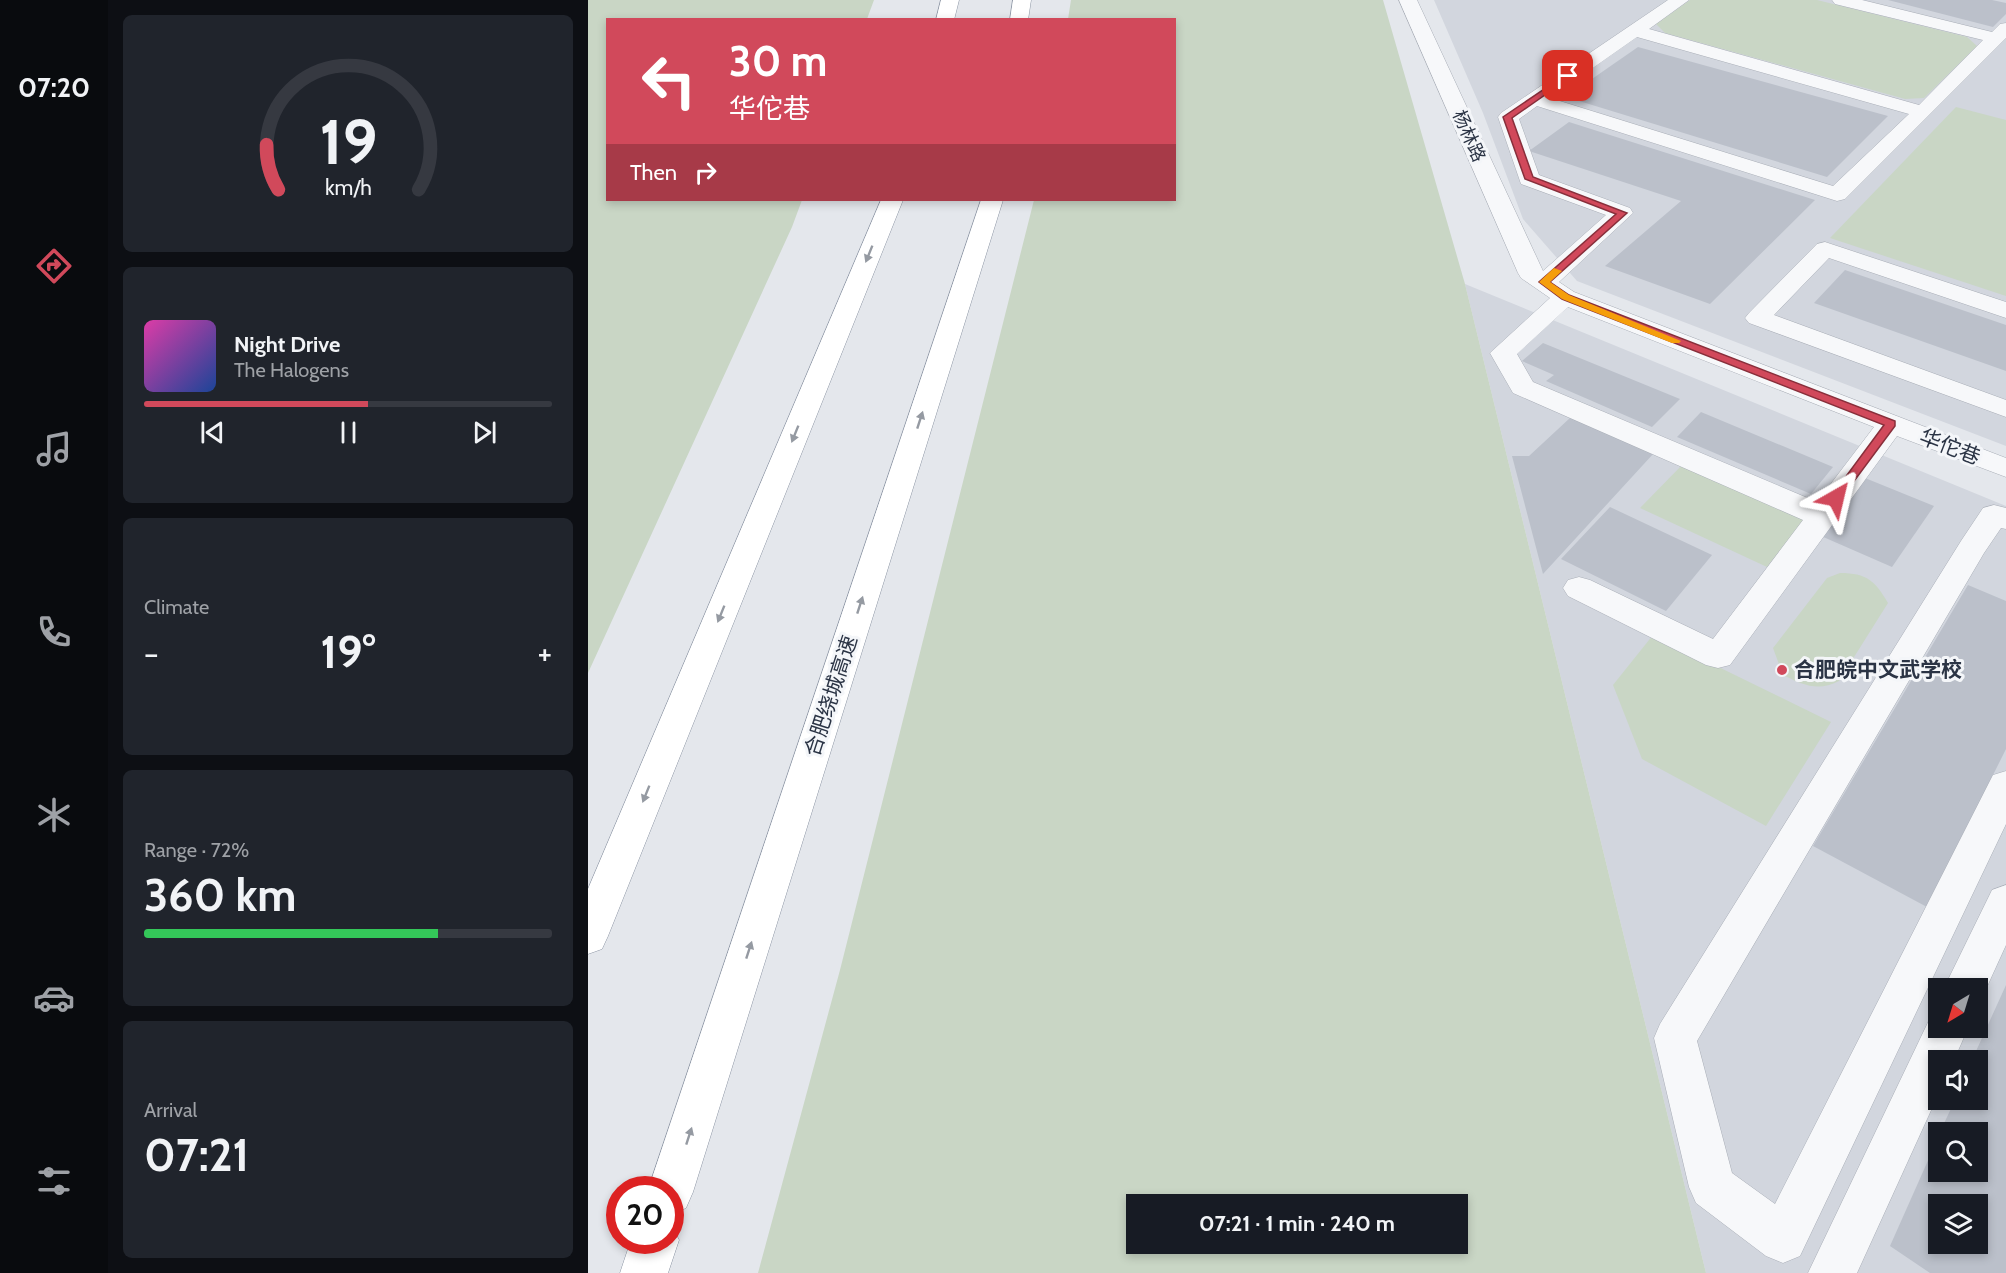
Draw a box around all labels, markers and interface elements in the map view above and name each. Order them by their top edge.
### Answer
text: 30 m [729,35,827,87]
icon: left [630,42,708,120]
pin [1542,50,1593,101]
icon: arrive [1551,59,1584,92]
text: 07:20 [18,71,90,104]
text: 华佗巷 [729,92,810,125]
text: 19 [319,104,377,180]
street label: 杨林路 [1448,107,1490,165]
icon: right [689,156,722,189]
text: Then [630,159,677,186]
text: km/h [325,175,371,201]
icon: directions [33,245,75,287]
one-way arrow [864,245,874,263]
text: Night Drive [234,331,340,358]
text: The Halogens [234,358,349,382]
one-way arrow [916,411,926,429]
icon: previous [196,416,229,449]
icon: pause [332,416,365,449]
icon: next [468,416,501,449]
street label: 华佗巷 [1916,424,1984,469]
one-way arrow [790,425,799,443]
icon: music [33,428,75,470]
position arrow [1804,466,1868,530]
text: Climate [144,595,209,619]
one-way arrow [856,596,866,614]
one-way arrow [716,605,725,623]
icon: phone [33,611,75,653]
text: 19° [321,625,375,679]
street label: 合肥绕城高速 [799,632,862,760]
text: − [144,633,159,673]
text: + [537,633,552,673]
place label: 合肥皖中文武学校 [1794,657,1962,682]
marker: 合肥皖中文武学校 [1775,663,1789,677]
one-way arrow [641,786,651,804]
icon: climate [33,794,75,836]
text: Range · 72% [144,838,249,862]
text: 360 km [144,868,296,922]
one-way arrow [744,941,754,959]
icon: car [33,977,75,1019]
north arrow [1928,978,1988,1038]
map controls [1928,978,1988,1254]
button: sound [1928,1050,1988,1110]
text: Arrival [144,1098,197,1122]
button: search [1928,1122,1988,1182]
one-way arrow [684,1127,694,1145]
text: 07:21 [144,1128,249,1182]
icon: filters [33,1160,75,1202]
speed limit sign: 20 [606,1176,684,1254]
button: layers [1928,1194,1988,1254]
text: 07:21 · 1 min · 240 m [1199,1210,1395,1237]

